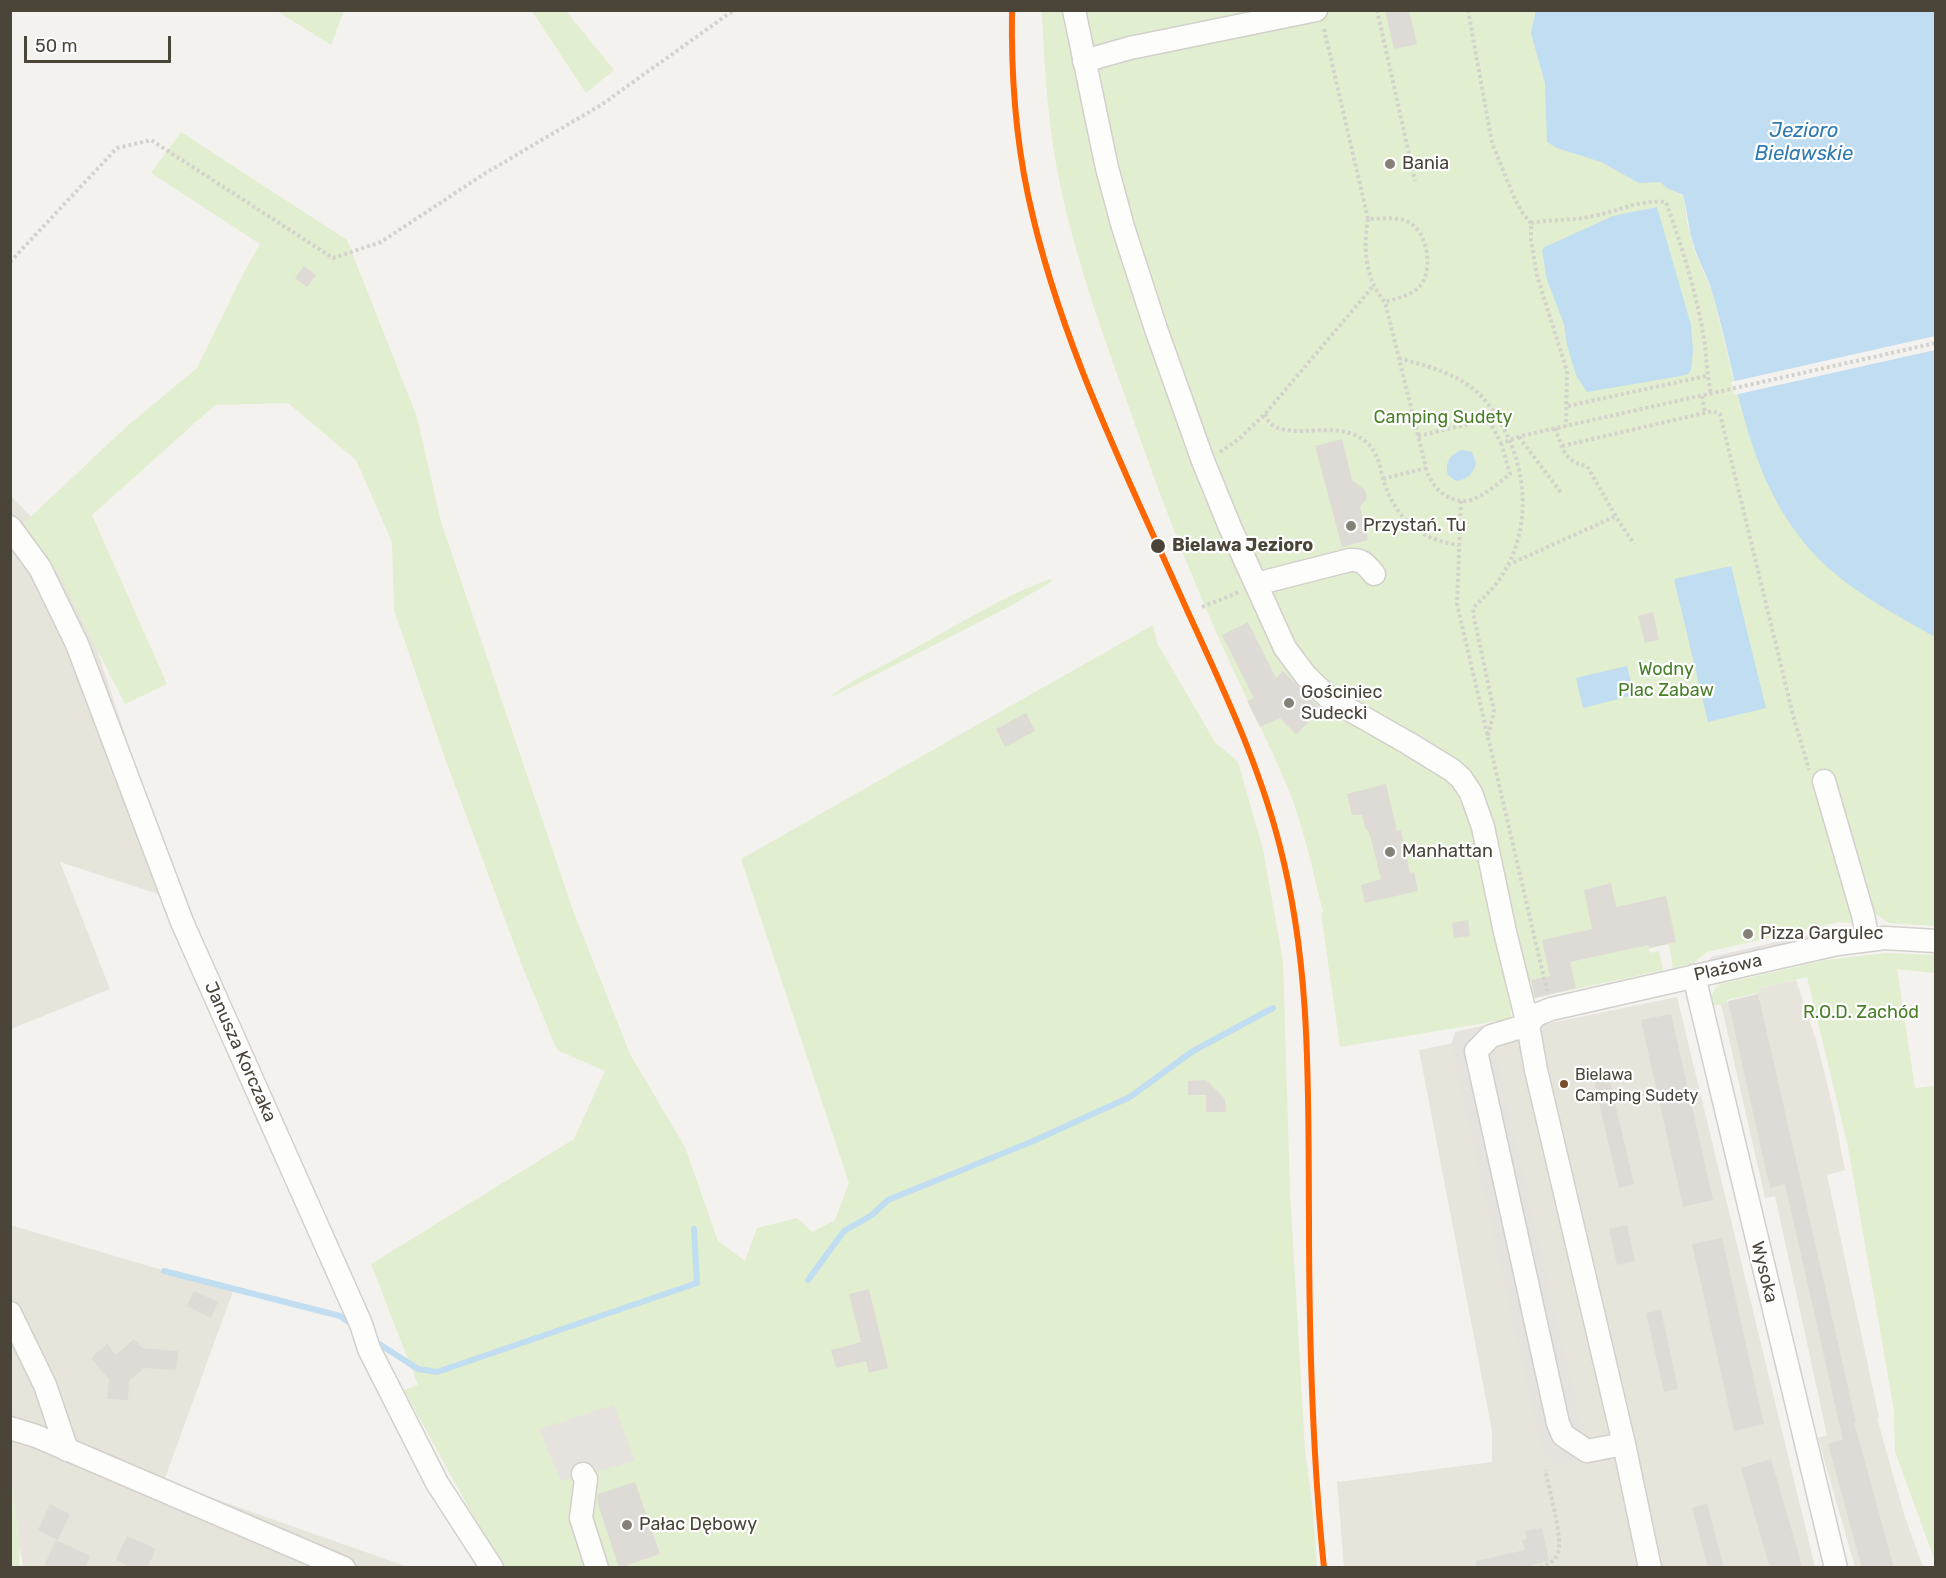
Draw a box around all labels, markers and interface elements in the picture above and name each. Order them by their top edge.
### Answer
scale bar [27,24,174,62]
text: 50 m [35,35,78,57]
water label: Jezioro Bielawskie [1755,119,1853,166]
place label: Bania [1402,153,1449,175]
marker: Bania [1383,157,1397,171]
park label: Camping Sudety [1374,407,1512,429]
place label: Przystań. Tu [1363,515,1466,537]
marker: Przystań. Tu [1344,519,1358,533]
place label: Bielawa Jezioro [1172,535,1313,557]
marker: Bielawa Jezioro [1149,537,1167,555]
park label: Wodny Plac Zabaw [1618,659,1714,702]
place label: Gościniec Sudecki [1301,682,1382,724]
marker: Gościniec Sudecki [1282,696,1296,710]
place label: Manhattan [1402,841,1493,863]
marker: Manhattan [1383,845,1397,859]
place label: Pizza Gargulec [1760,923,1883,945]
marker: Pizza Gargulec [1741,927,1755,941]
street label: Plażowa [1692,950,1764,986]
street label: Janusza Korczaka [199,979,281,1125]
park label: R.O.D. Zachód [1803,1002,1919,1024]
place label: Bielawa Camping Sudety [1575,1065,1698,1103]
marker: Bielawa Camping Sudety [1558,1078,1570,1090]
street label: Wysoka [1746,1239,1782,1305]
place label: Pałac Dębowy [639,1514,757,1536]
marker: Pałac Dębowy [620,1518,634,1532]

